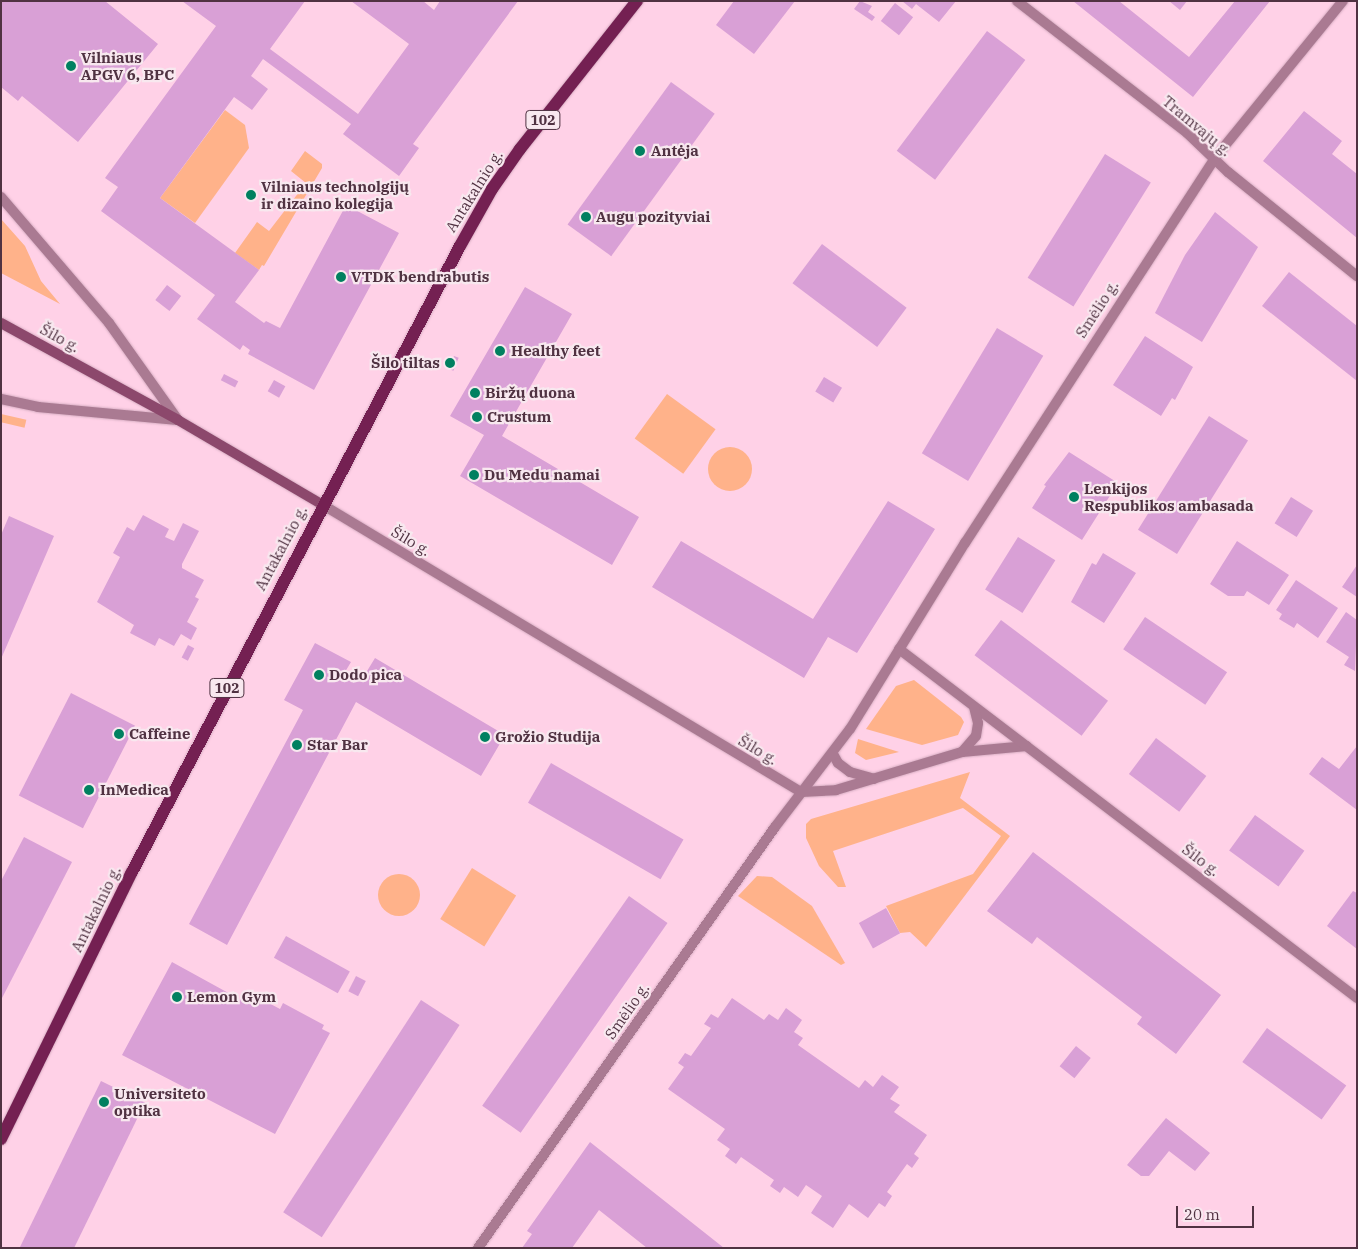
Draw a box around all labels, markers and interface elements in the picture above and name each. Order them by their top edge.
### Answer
place label: Vilniaus APGV 6, BPC [81,48,174,83]
marker: Vilniaus APGV 6, BPC [65,60,77,72]
street label: Tramvajų g. [1159,92,1235,160]
road number: 102 [524,108,562,132]
place label: Antėja [651,142,699,160]
marker: Antėja [633,144,647,158]
street label: Antakalnio g. [442,147,506,235]
place label: Vilniaus technolgijų ir dizaino kolegija [261,177,409,212]
marker: Vilniaus technolgijų ir dizaino kolegija [245,189,257,201]
place label: Augu pozityviai [596,208,710,226]
marker: Augu pozityviai [580,211,592,223]
place label: VTDK bendrabutis [351,268,489,286]
marker: VTDK bendrabutis [335,271,347,283]
street label: Smėlio g. [1072,277,1122,341]
street label: Šilo g. [37,320,83,356]
place label: Healthy feet [511,342,600,360]
marker: Healthy feet [493,344,507,358]
place label: Šilo tiltas [371,354,440,372]
marker: Šilo tiltas [444,357,456,369]
place label: Biržų duona [485,384,575,402]
marker: Biržų duona [469,387,481,399]
place label: Crustum [487,408,551,426]
marker: Crustum [471,411,483,423]
place label: Du Medu namai [484,466,600,484]
marker: Du Medu namai [468,469,480,481]
place label: Lenkijos Respublikos ambasada [1084,479,1254,514]
marker: Lenkijos Respublikos ambasada [1068,491,1080,503]
street label: Antakalnio g. [251,503,311,593]
street label: Šilo g. [388,522,434,560]
place label: Dodo pica [329,666,402,684]
marker: Dodo pica [313,669,325,681]
road number: 102 [208,676,246,700]
place label: Caffeine [129,725,190,743]
marker: Caffeine [113,728,125,740]
place label: Grožio Studija [495,728,600,746]
marker: Grožio Studija [479,731,491,743]
street label: Šilo g. [735,731,781,769]
place label: Star Bar [307,736,368,754]
marker: Star Bar [291,739,303,751]
place label: InMedica [100,781,169,799]
marker: InMedica [82,783,96,797]
street label: Šilo g. [1179,840,1223,880]
street label: Antakalnio g. [67,863,125,955]
street label: Smėlio g. [601,979,653,1043]
place label: Lemon Gym [187,988,276,1006]
marker: Lemon Gym [171,991,183,1003]
place label: Universiteto optika [114,1084,206,1119]
marker: Universiteto optika [98,1096,110,1108]
scale bar [1178,1196,1256,1228]
text: 20 m [1184,1205,1220,1224]

